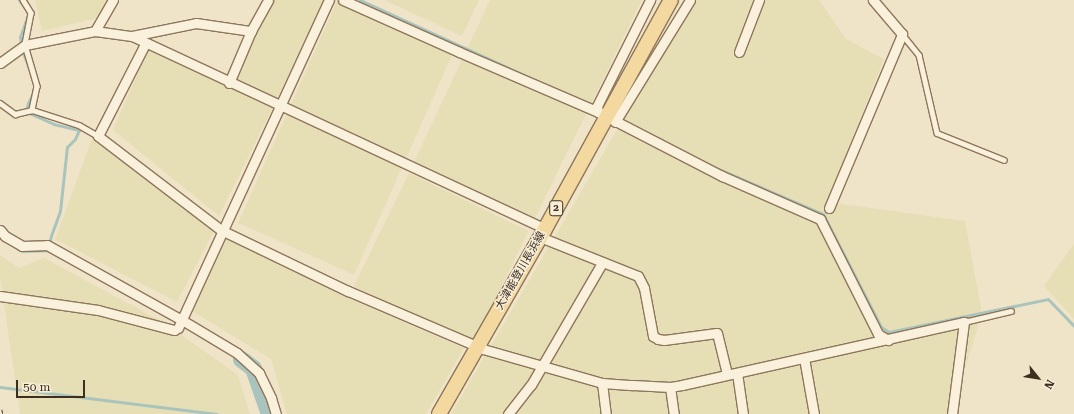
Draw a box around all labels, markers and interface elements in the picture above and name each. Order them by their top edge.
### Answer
road number: 2 [549,200,563,216]
street label: 大津能登川長浜線 [493,230,549,312]
north arrow [1018,358,1058,398]
scale bar [18,372,87,398]
text: N [1041,377,1057,391]
text: 50 m [23,380,50,394]

